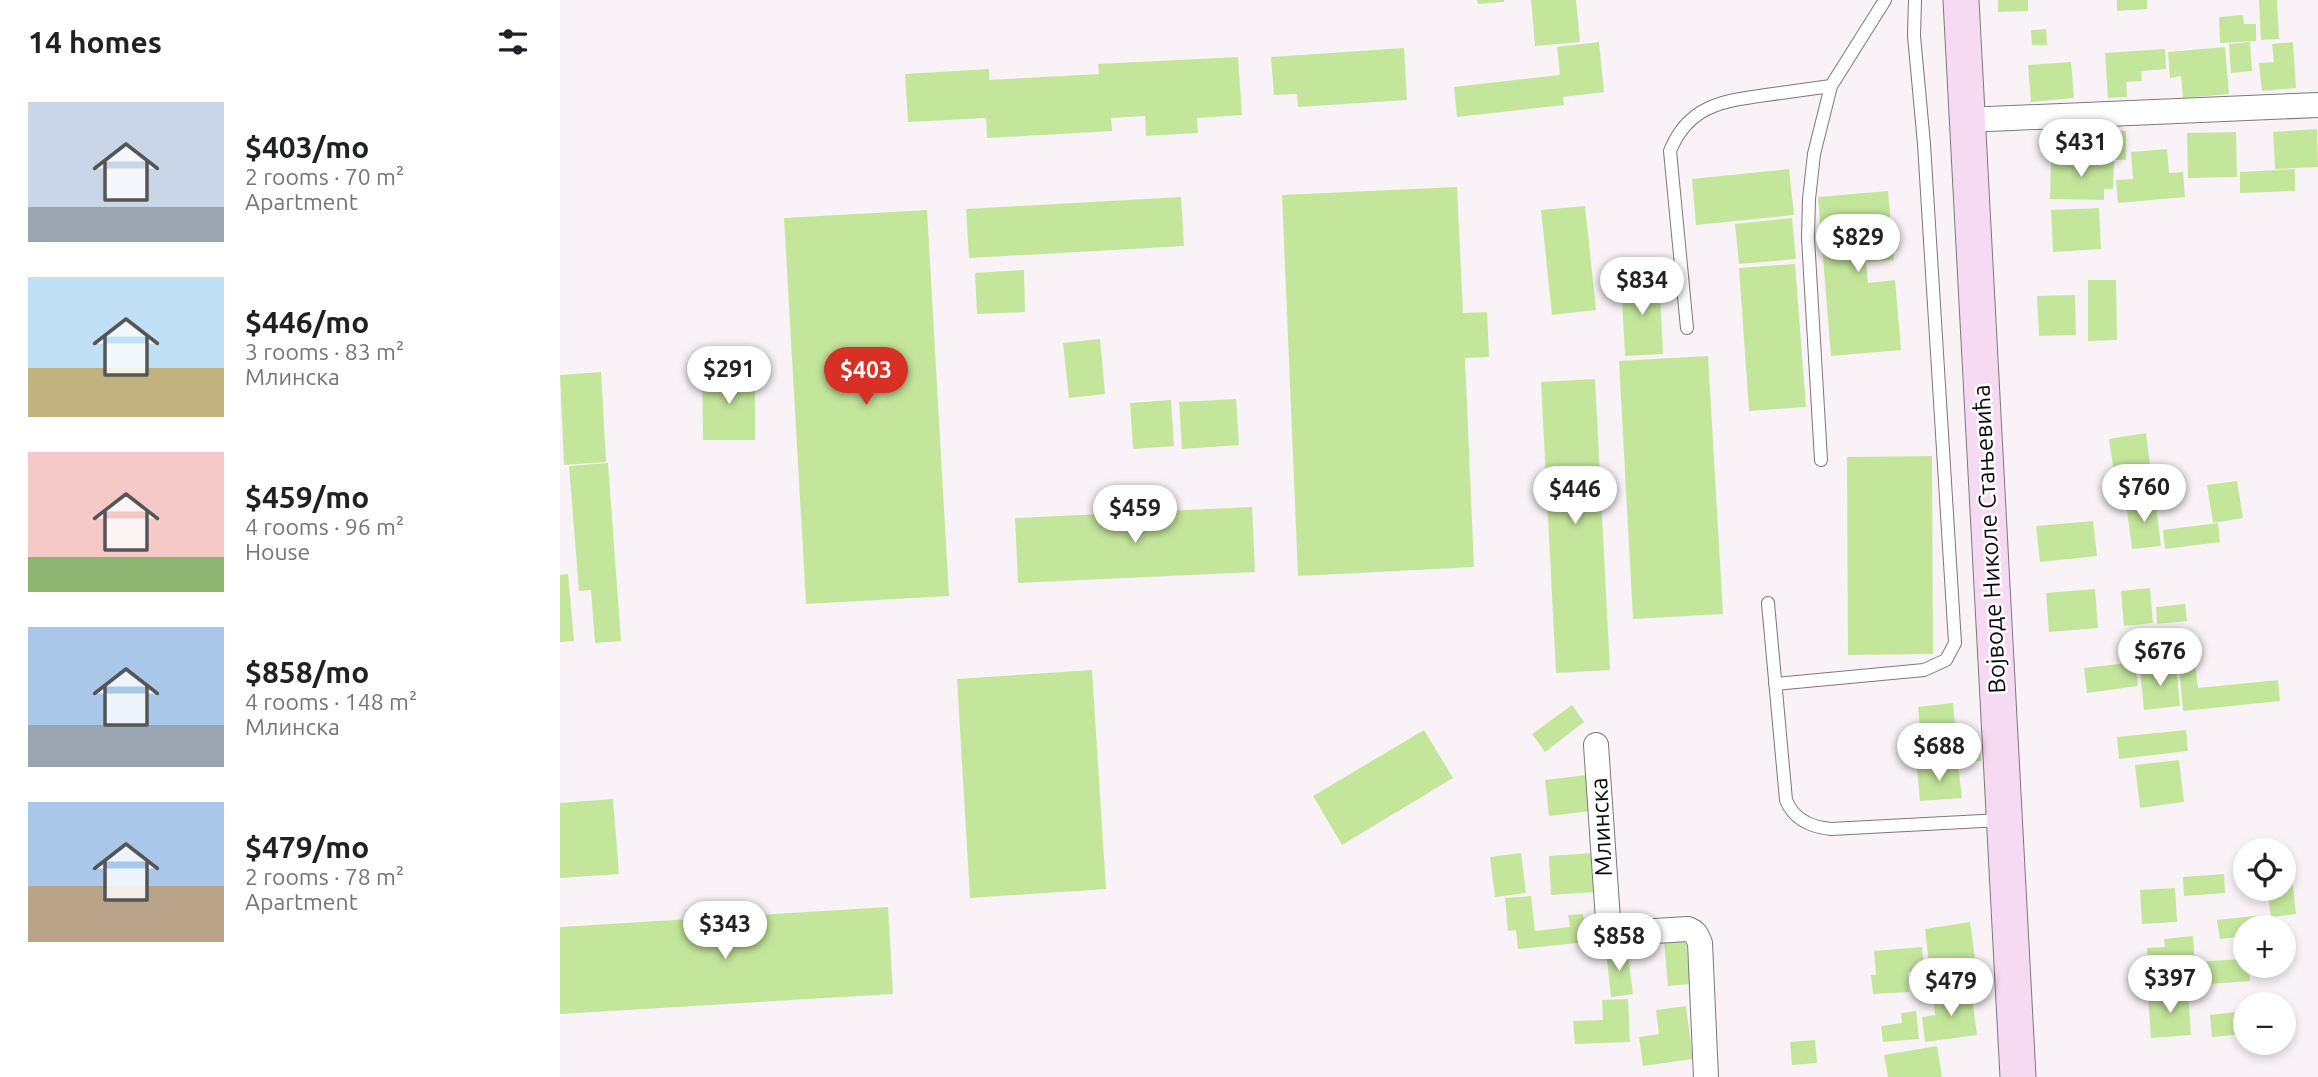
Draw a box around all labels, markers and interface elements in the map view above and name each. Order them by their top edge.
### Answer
icon: filters [494,23,532,61]
text: 14 homes [28,25,162,59]
pin: $431 [2040,120,2122,179]
text: $431 [2055,129,2107,154]
icon: home [84,130,168,214]
text: $403/mo [245,130,369,164]
text: 2 rooms · 70 m² [245,164,404,189]
text: Apartment [245,189,358,214]
pin: $829 [1817,215,1899,274]
text: $829 [1832,224,1884,249]
pin: $834 [1601,258,1683,317]
text: $834 [1616,267,1668,292]
icon: home [84,305,168,389]
text: $446/mo [245,305,369,339]
text: 3 rooms · 83 m² [245,339,404,364]
pin: $291 [688,346,770,406]
pin: $403 [825,348,907,407]
text: $291 [703,356,755,381]
text: $403 [840,357,892,382]
text: Млинска [245,364,340,389]
street label: Војводе Николе Стањевића [1967,384,2011,694]
pin: $760 [2103,464,2185,524]
pin: $446 [1534,466,1616,526]
text: $760 [2118,474,2170,499]
text: $446 [1549,476,1601,501]
icon: home [84,480,168,564]
text: $459/mo [245,480,369,514]
pin: $459 [1094,486,1176,545]
text: $459 [1109,495,1161,520]
text: 4 rooms · 96 m² [245,514,404,539]
text: House [245,539,310,564]
pin: $676 [2119,628,2201,688]
text: $676 [2134,638,2186,663]
icon: home [84,655,168,739]
text: $858/mo [245,655,369,689]
text: 4 rooms · 148 m² [245,689,417,714]
text: Млинска [245,714,340,739]
pin: $688 [1898,724,1980,783]
text: $688 [1913,733,1965,758]
street label: Млинска [1585,777,1617,877]
icon: home [84,830,168,914]
text: $479/mo [245,830,369,864]
map controls [2233,838,2296,1055]
button: locate [2233,838,2296,901]
text: 2 rooms · 78 m² [245,864,404,889]
text: Apartment [245,889,358,914]
pin: $343 [684,902,766,961]
text: $343 [699,911,751,936]
pin: $858 [1578,914,1660,973]
button: + [2233,915,2296,978]
text: $858 [1593,923,1645,948]
pin: $397 [2129,956,2211,1015]
pin: $479 [1910,958,1992,1018]
text: $397 [2144,965,2196,990]
text: $479 [1925,968,1977,993]
button: − [2233,992,2296,1055]

